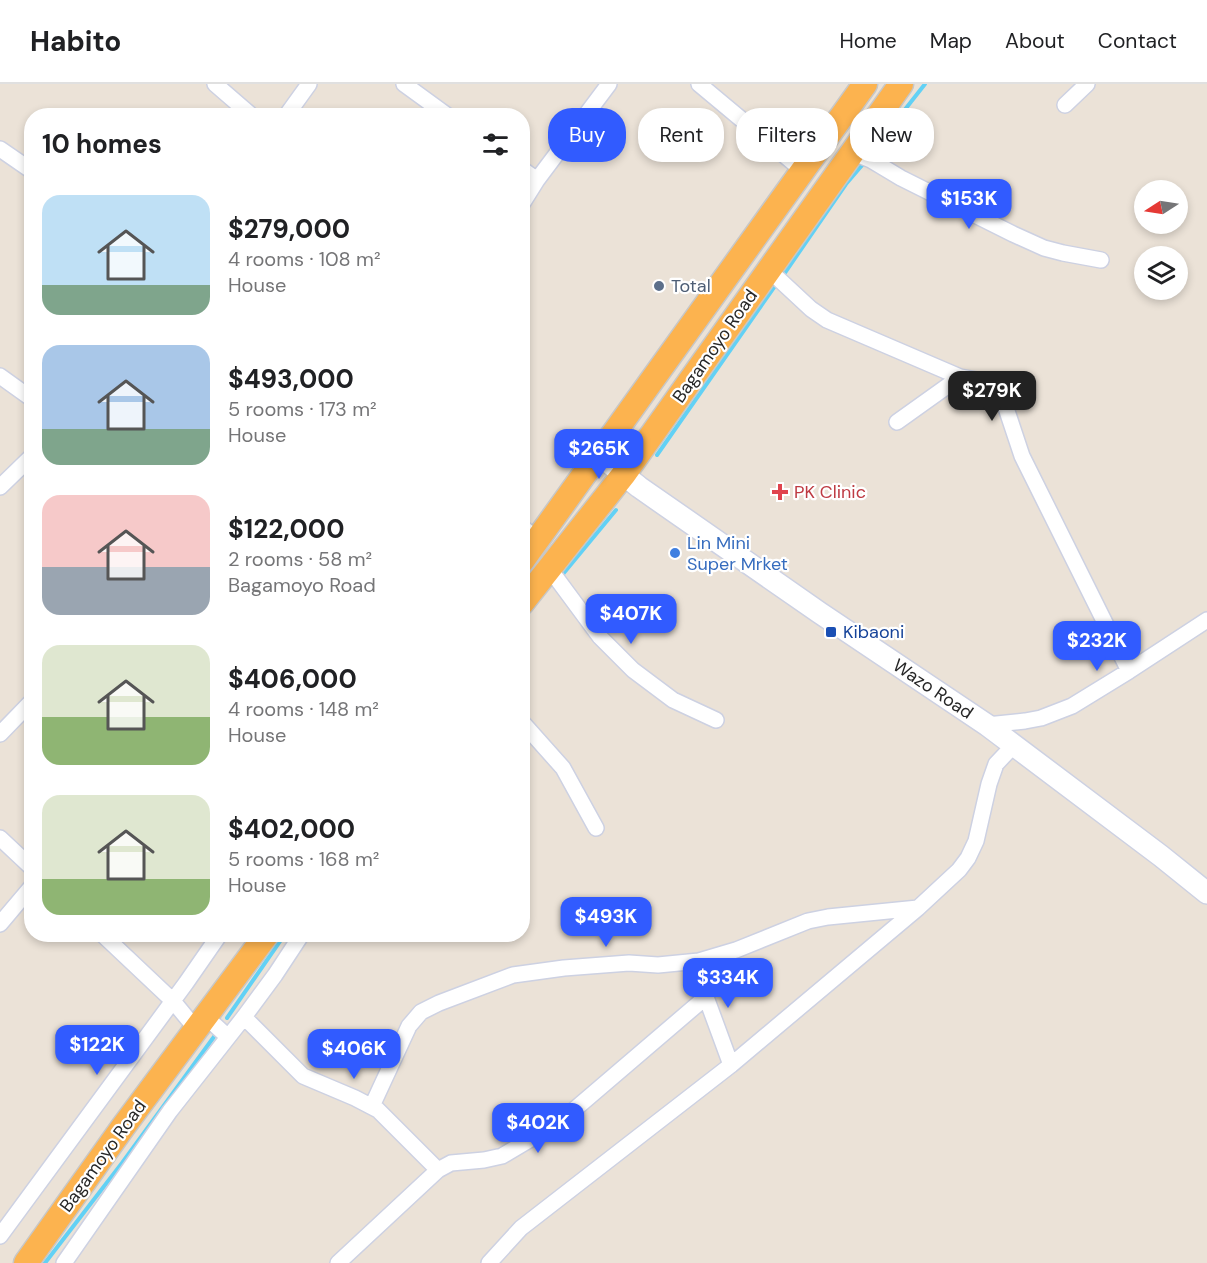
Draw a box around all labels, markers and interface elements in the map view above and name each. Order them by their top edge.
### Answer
text: Habito [30,23,121,60]
text: Home [839,27,897,55]
text: Map [930,27,972,55]
text: About [1005,27,1065,55]
text: Contact [1098,27,1177,55]
chip: Buy [548,108,626,162]
chip: Rent [638,108,724,162]
chip: Filters [736,108,838,162]
chip: New [850,108,934,162]
text: 10 homes [42,127,162,161]
icon: filters [479,128,512,161]
pin: $153K [927,179,1011,230]
north arrow [1134,180,1188,234]
map controls [1134,180,1188,300]
text: $153K [941,185,997,211]
text: $279,000 [228,212,350,246]
icon: home [90,219,162,291]
text: 4 rooms · 108 m² [228,246,380,272]
button: layers [1134,246,1188,300]
text: House [228,272,286,298]
place label: Total [671,274,711,298]
marker: Total [652,279,666,293]
street label: Bagamoyo Road [667,285,763,407]
text: $493,000 [228,362,354,396]
icon: home [90,369,162,441]
pin: $279K [950,371,1034,422]
text: $279K [962,377,1022,403]
text: 5 rooms · 173 m² [228,396,377,422]
text: House [228,422,286,448]
pin: $265K [557,429,641,480]
text: $265K [568,435,630,461]
place label: PK Clinic [794,480,866,504]
marker: PK Clinic [771,483,789,501]
text: $122,000 [228,512,344,546]
icon: home [90,519,162,591]
place label: Lin Mini Super Mrket [687,531,788,576]
text: 2 rooms · 58 m² [228,546,372,572]
marker: Lin Mini Super Mrket [668,546,682,560]
text: Bagamoyo Road [228,572,376,598]
pin: $407K [589,594,673,645]
text: $407K [600,600,662,626]
place label: Kibaoni [843,620,904,644]
pin: $232K [1055,621,1139,672]
marker: Kibaoni [824,625,838,639]
text: $232K [1067,627,1127,653]
street label: Wazo Road [888,653,978,725]
text: $406,000 [228,662,357,696]
icon: home [90,669,162,741]
text: 4 rooms · 148 m² [228,696,379,722]
text: House [228,722,286,748]
text: $402,000 [228,812,355,846]
icon: home [90,819,162,891]
text: 5 rooms · 168 m² [228,846,379,872]
text: House [228,872,286,898]
pin: $493K [564,897,648,948]
text: $493K [575,903,637,929]
pin: $334K [686,958,770,1009]
text: $334K [697,964,759,990]
pin: $122K [55,1025,139,1076]
pin: $406K [312,1029,396,1080]
text: $122K [69,1031,125,1057]
text: $406K [322,1035,386,1061]
street label: Bagamoyo Road [54,1095,152,1217]
pin: $402K [496,1103,580,1154]
text: $402K [506,1109,570,1135]

